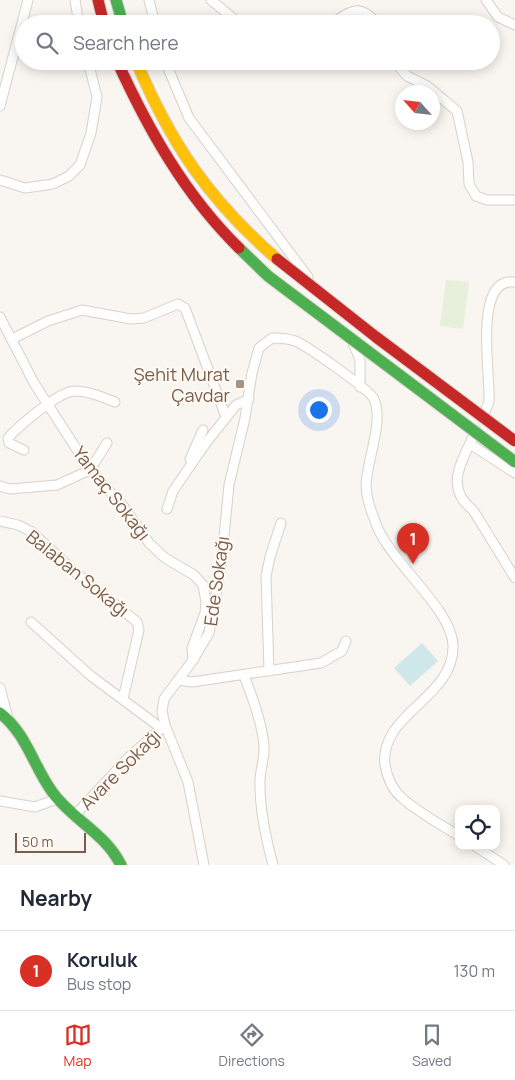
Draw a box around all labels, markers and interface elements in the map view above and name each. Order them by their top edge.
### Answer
search box [15,15,500,70]
icon: search [33,29,61,57]
text: Search here [73,30,179,56]
north arrow [395,85,440,130]
place label: Şehit Murat Çavdar [134,362,230,407]
marker: Şehit Murat Çavdar [234,378,246,390]
your location [306,397,332,423]
street label: Yamaç Sokağı [68,441,156,545]
pin: 1 [397,523,429,564]
street label: Balaban Sokağı [22,524,134,622]
street label: Ede Sokağı [198,534,234,628]
street label: Avare Sokağı [74,723,166,815]
map controls [455,805,500,850]
button: locate [455,805,500,850]
scale bar [15,830,86,853]
text: 50 m [22,832,53,851]
text: Nearby [20,884,92,912]
text: Koruluk [67,947,137,973]
text: 1 [32,960,40,982]
text: 130 m [453,960,495,982]
text: Bus stop [67,973,131,995]
tab: Map [64,1021,92,1070]
tab: Directions [219,1021,285,1070]
tab: Saved [412,1021,451,1070]

